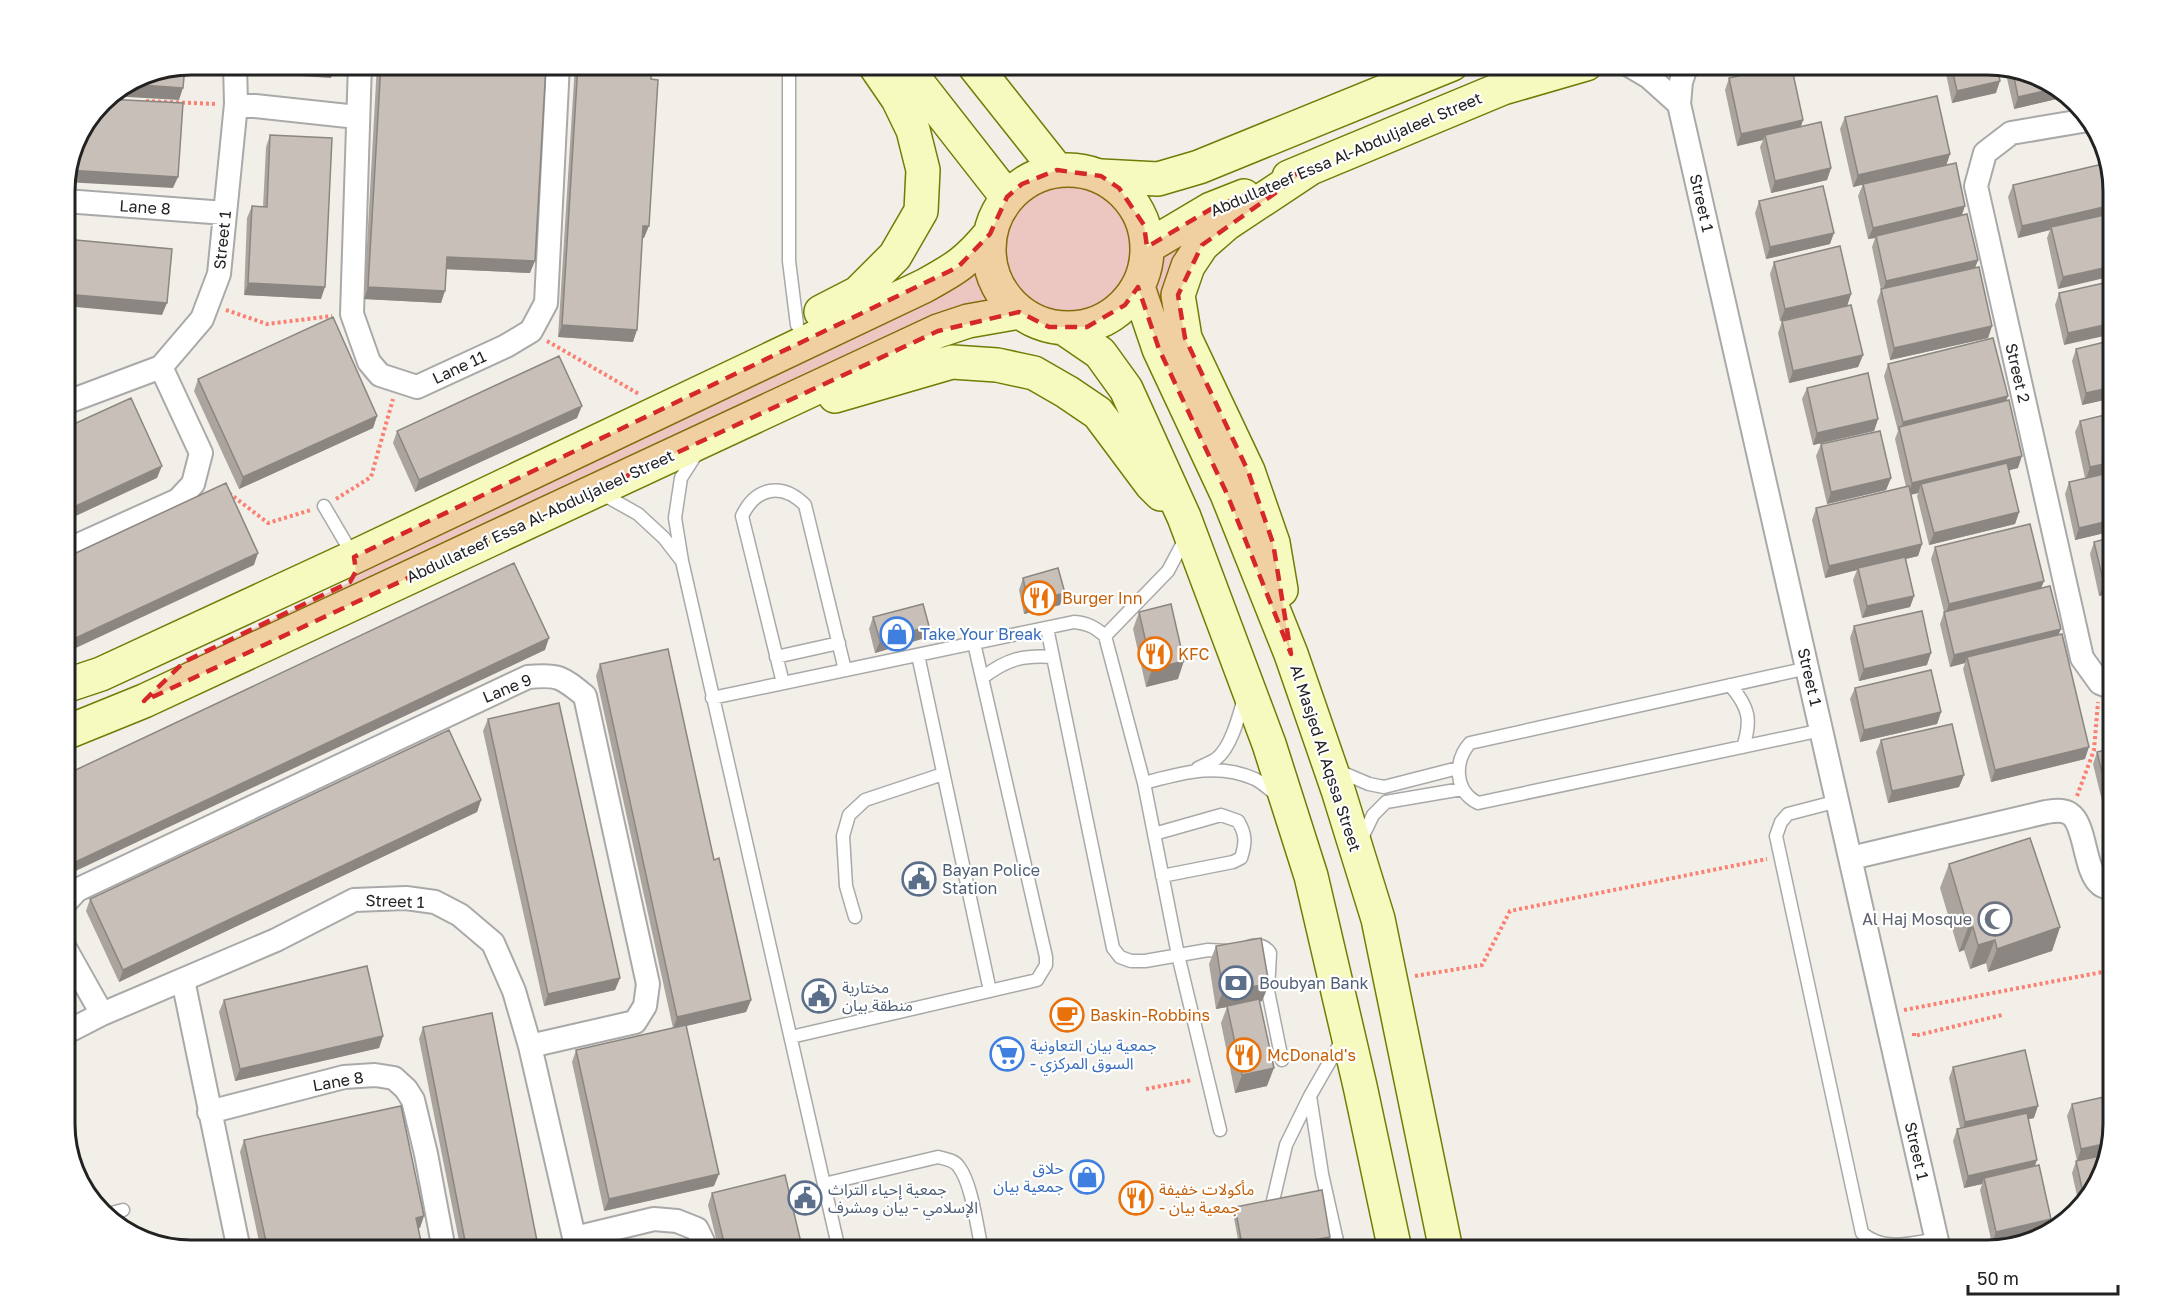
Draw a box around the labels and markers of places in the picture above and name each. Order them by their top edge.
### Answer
restaurant icon: Burger Inn [1021,580,1057,616]
place label: Burger Inn [1062,588,1143,608]
shop icon: Take Your Break [879,616,915,652]
place label: Take Your Break [920,624,1042,644]
restaurant icon: KFC [1137,636,1173,672]
place label: KFC [1178,644,1209,664]
place label: Bayan Police Station [942,860,1040,898]
public building icon: Bayan Police Station [901,861,937,897]
mosque icon: Al Haj Mosque [1977,901,2013,937]
place label: Al Haj Mosque [1862,909,1972,929]
bank icon: Boubyan Bank [1218,965,1254,1001]
place label: Boubyan Bank [1259,973,1369,993]
place label: مختارية منطقة بيان [842,977,913,1015]
public building icon: مختارية منطقة بيان [801,978,837,1014]
cafe icon: Baskin-Robbins [1049,997,1085,1033]
place label: Baskin-Robbins [1090,1005,1210,1025]
place label: جمعية بيان التعاونية - السوق المركزي [1030,1035,1157,1076]
supermarket icon: جمعية بيان التعاونية - السوق المركزي [989,1036,1025,1072]
restaurant icon: McDonald's [1226,1037,1262,1073]
place label: McDonald's [1267,1045,1356,1065]
place label: حلاق جمعية بيان [993,1158,1064,1196]
shop icon: حلاق جمعية بيان [1069,1159,1105,1195]
place label: جمعية إحياء التراث الإسلامي - بيان ومشرف [828,1179,978,1220]
place label: مأكولات خفيفة - جمعية بيان [1159,1179,1254,1217]
public building icon: جمعية إحياء التراث الإسلامي - بيان ومشرف [787,1180,823,1216]
restaurant icon: مأكولات خفيفة - جمعية بيان [1118,1180,1154,1216]

